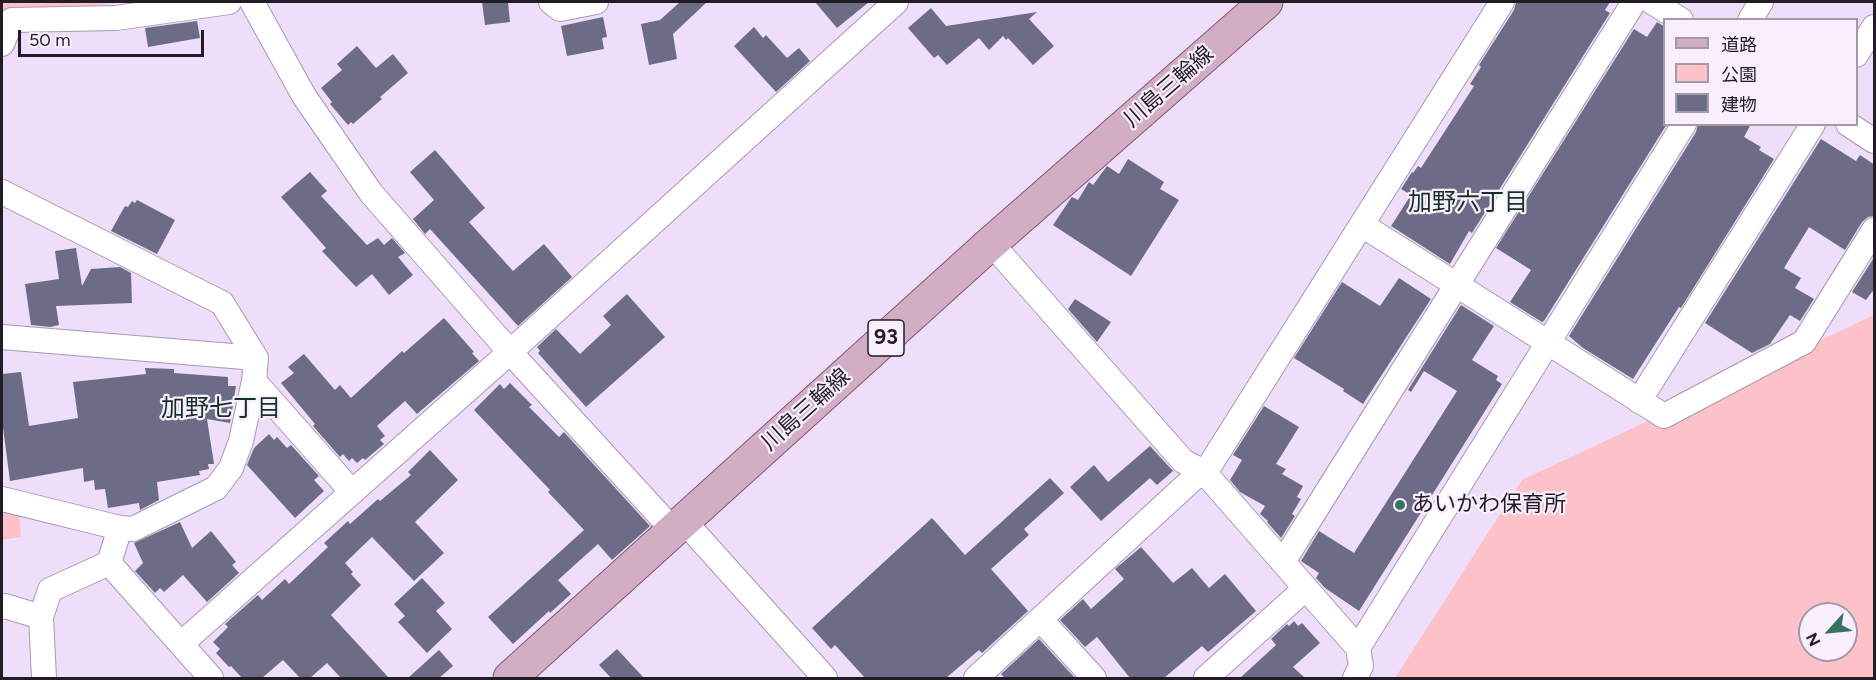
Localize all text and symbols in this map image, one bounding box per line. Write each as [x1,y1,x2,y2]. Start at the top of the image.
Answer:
scale bar [21,18,207,56]
legend [1663,18,1858,126]
text: 50 m [29,29,71,51]
text: 道路 [1721,34,1757,56]
street label: 川島三輪線 [1119,41,1219,133]
text: 公園 [1721,64,1757,86]
text: 建物 [1721,94,1757,116]
district label: 加野六丁目 [1408,189,1528,217]
road number: 93 [868,320,904,356]
street label: 川島三輪線 [756,363,856,457]
district label: 加野七丁目 [161,395,281,423]
place label: あいかわ保育所 [1412,492,1566,518]
marker: あいかわ保育所 [1393,498,1407,512]
north arrow [1798,602,1858,662]
text: N [1802,630,1825,649]

